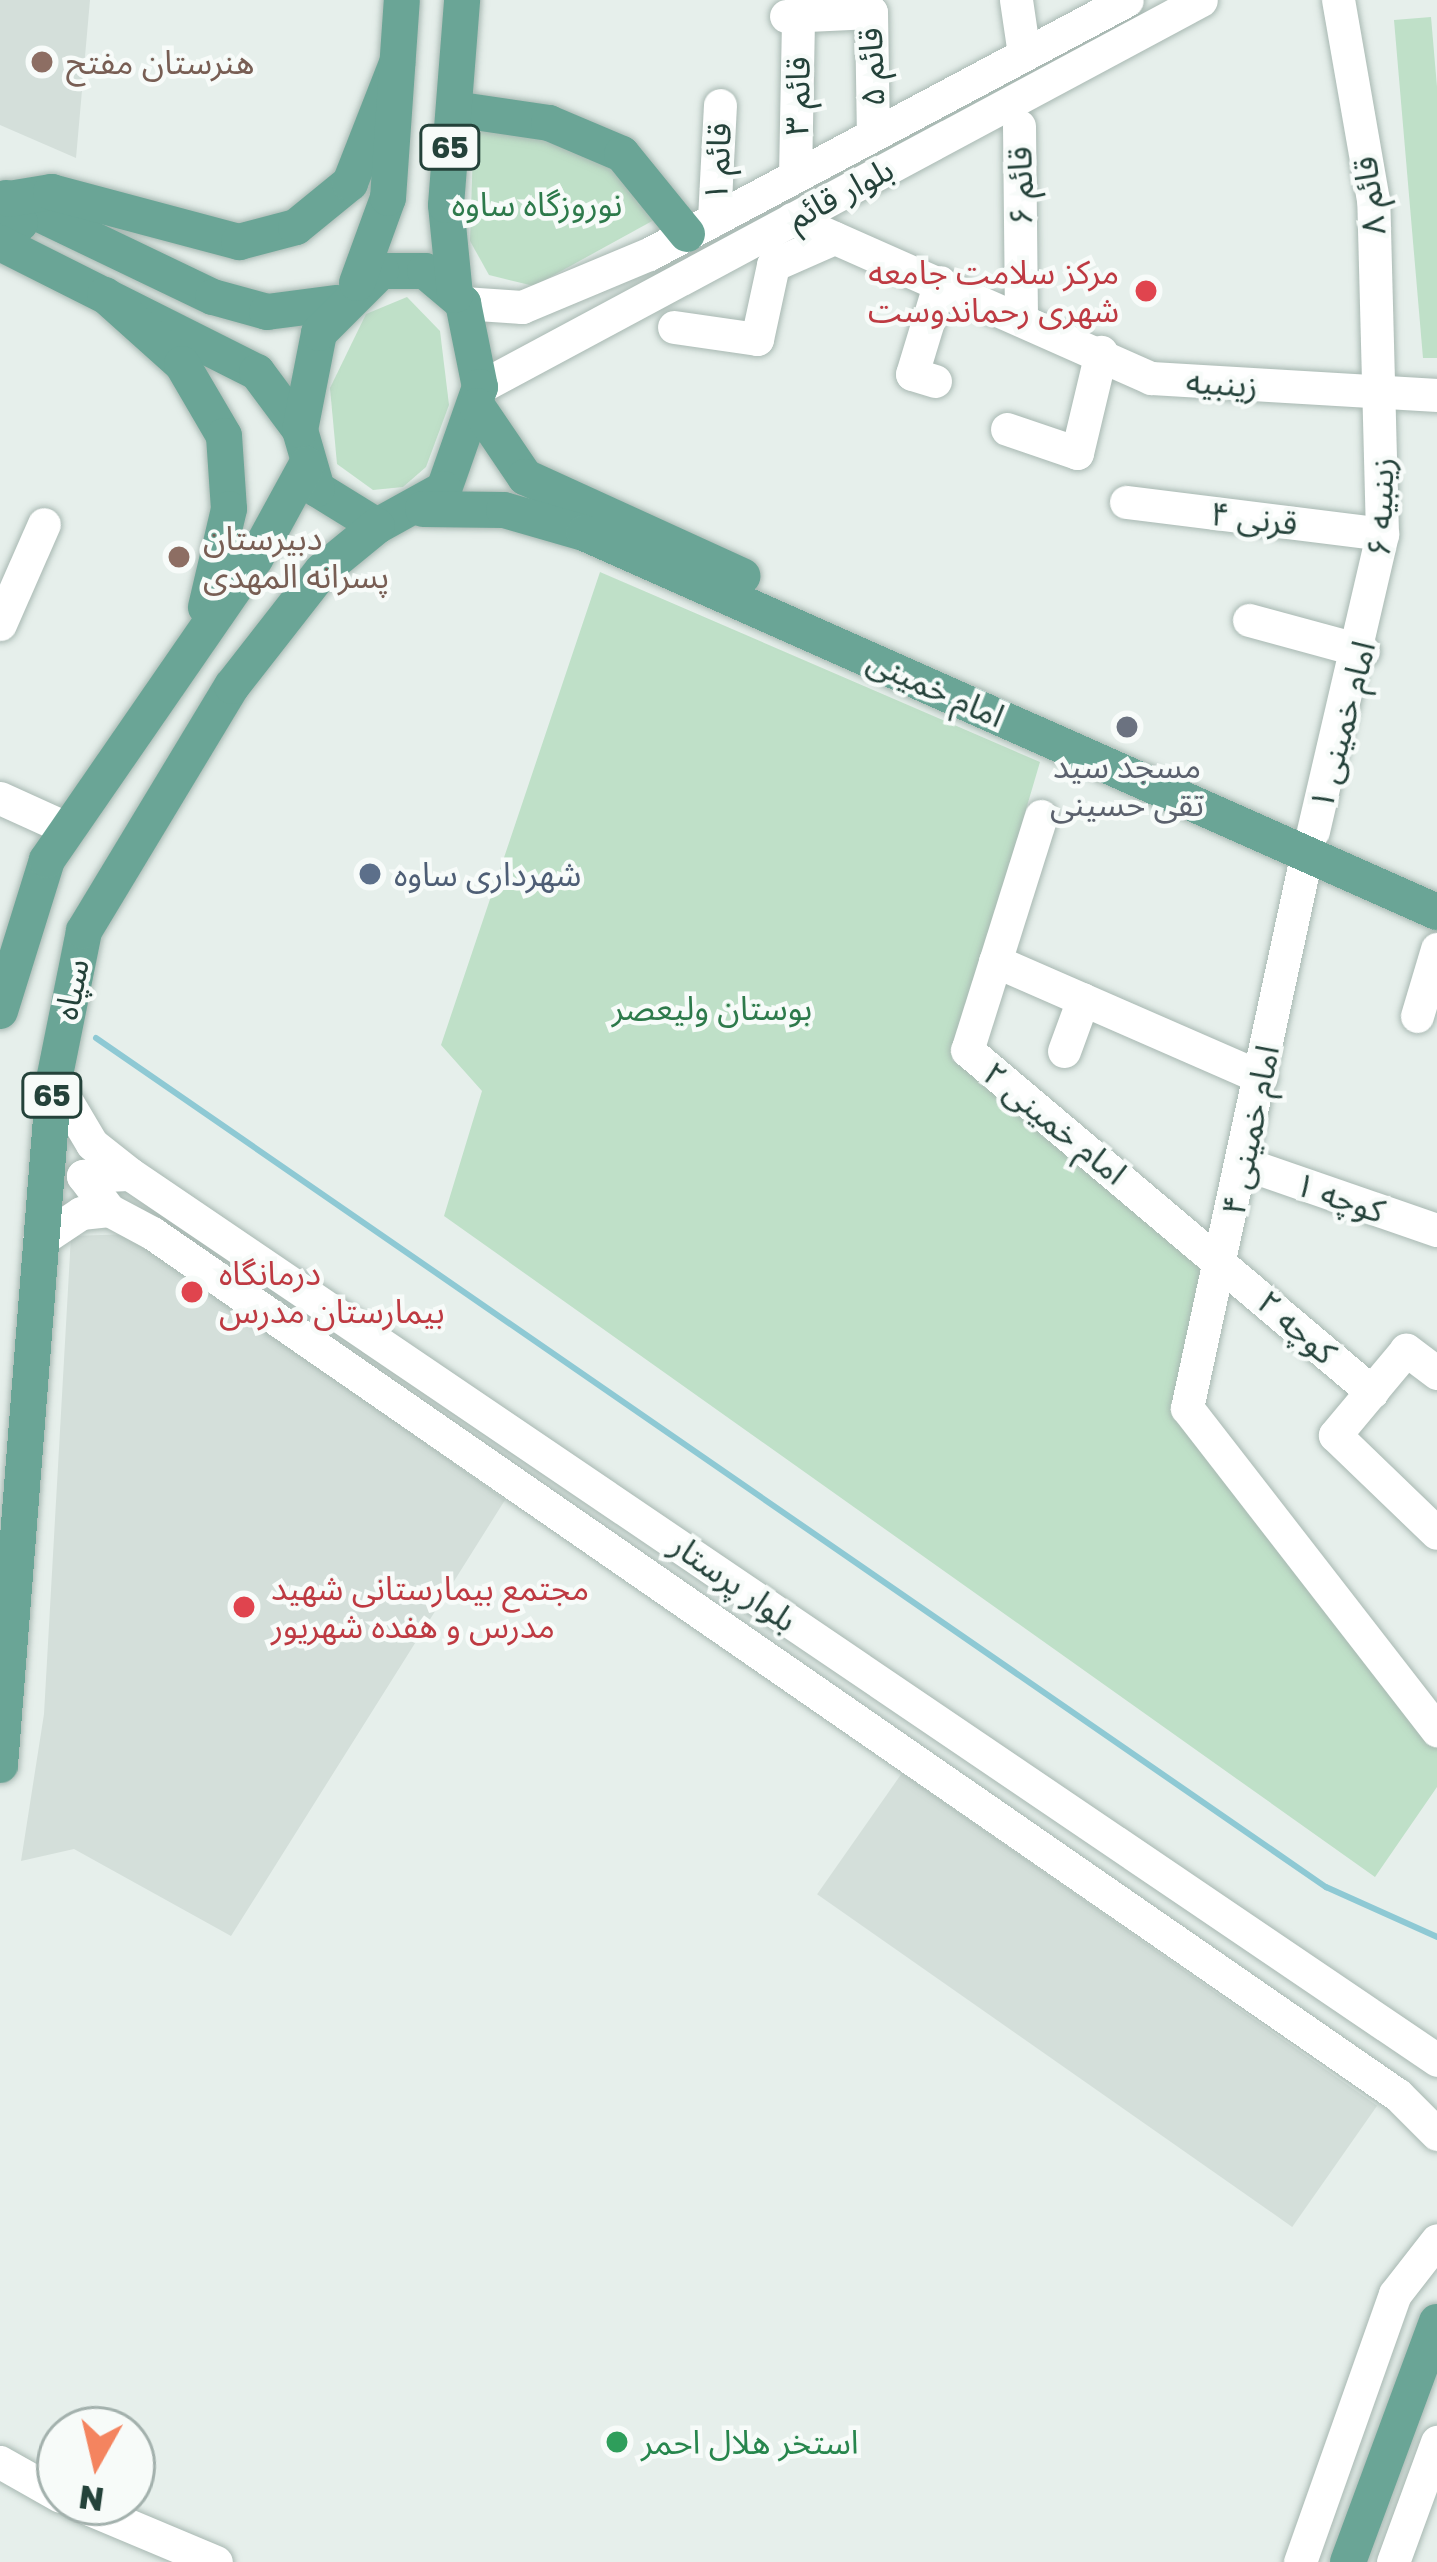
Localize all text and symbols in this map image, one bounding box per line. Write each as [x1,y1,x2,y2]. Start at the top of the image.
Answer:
street label: قائم ۵ [850,27,892,107]
place label: هنرستان مفتح [66,42,254,82]
marker: هنرستان مفتح [29,49,55,75]
street label: قائم ۳ [777,56,817,136]
street label: قائم ۱ [695,122,739,202]
road number: 65 [417,123,483,171]
street label: قائم ۶ [1000,146,1040,226]
street label: بلوار قائم [780,149,900,237]
street label: قائم ۸ [1345,154,1393,238]
park label: نوروزگاه ساوه [452,184,622,224]
place label: مرکز سلامت جامعه شهری رحماندوست [868,252,1119,330]
marker: مرکز سلامت جامعه شهری رحماندوست [1130,275,1162,307]
street label: زینبیه [1185,361,1259,405]
street label: زینبیه ۶ [1358,457,1402,557]
street label: قرنی ۴ [1208,493,1300,543]
place label: دبیرستان پسرانه المهدی [203,518,389,596]
marker: دبیرستان پسرانه المهدی [166,544,192,570]
street label: امام خمینی ۱ [1301,637,1383,813]
street label: امام خمینی [862,640,1010,736]
marker: مسجد سید تقی حسینی [1114,714,1140,740]
place label: مسجد سید تقی حسینی [1050,746,1204,824]
place label: شهرداری ساوه [394,854,581,894]
marker: شهرداری ساوه [357,861,383,887]
street label: سپاه [45,955,97,1023]
park label: بوستان ولیعصر [612,988,812,1028]
street label: امام خمینی ۴ [1213,1041,1287,1219]
street label: امام خمینی ۲ [975,1053,1135,1193]
road number: 65 [19,1071,85,1119]
street label: کوچه ۱ [1290,1163,1390,1231]
place label: درمانگاه بیمارستان مدرس [219,1253,445,1331]
marker: درمانگاه بیمارستان مدرس [176,1276,208,1308]
street label: کوچه ۲ [1249,1282,1345,1372]
street label: بلوار پرستار [663,1524,805,1640]
place label: مجتمع بیمارستانی شهید مدرس و هفده شهریور [271,1568,589,1646]
marker: مجتمع بیمارستانی شهید مدرس و هفده شهریور [228,1591,260,1623]
north arrow [36,2406,156,2526]
place label: استخر هلال احمر [641,2422,859,2462]
marker: استخر هلال احمر [604,2429,630,2455]
text: N [76,2478,106,2520]

